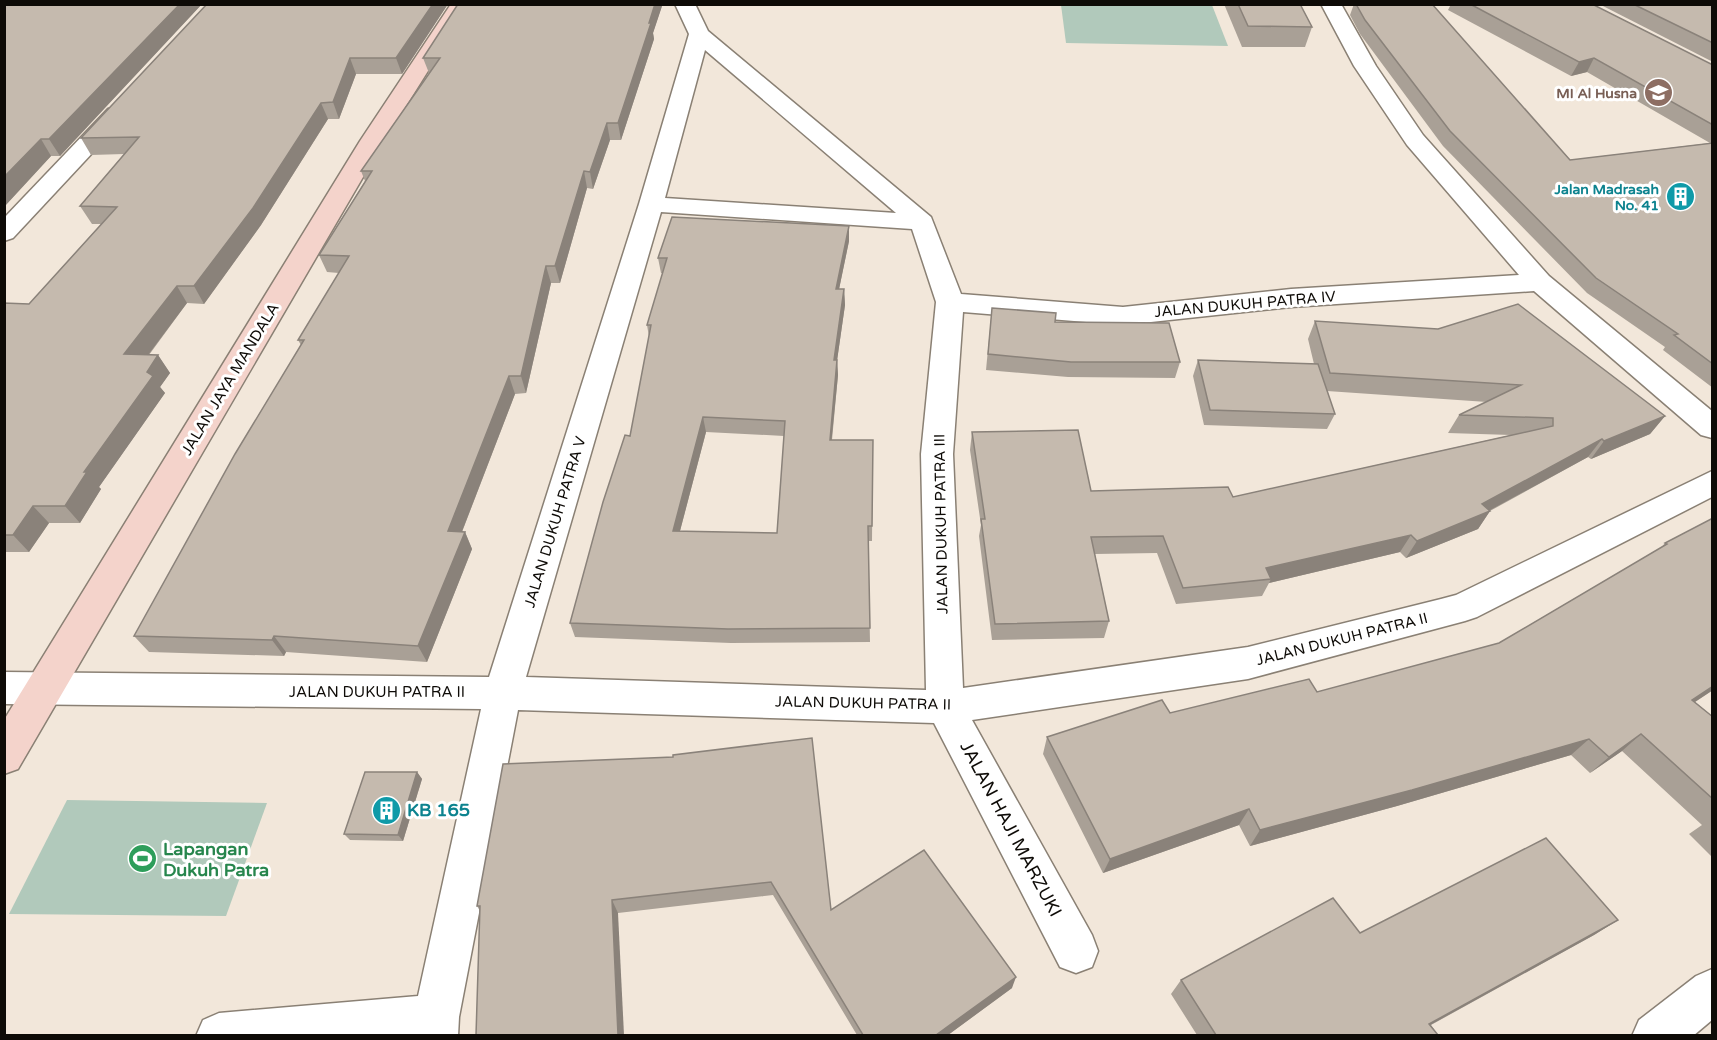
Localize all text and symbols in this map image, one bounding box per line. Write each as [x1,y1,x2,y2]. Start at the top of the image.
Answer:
school or university icon: MI Al Husna [1642,77,1674,109]
place label: MI Al Husna [1556,85,1637,102]
place label: Jalan Madrasah No. 41 [1554,181,1659,214]
building icon: Jalan Madrasah No. 41 [1664,181,1696,213]
street label: JALAN DUKUH PATRA IV [1153,287,1337,321]
street label: JALAN JAYA MANDALA [177,300,283,458]
street label: JALAN DUKUH PATRA V [520,434,590,610]
street label: JALAN DUKUH PATRA III [930,434,952,614]
street label: JALAN DUKUH PATRA II [1254,609,1430,669]
street label: JALAN DUKUH PATRA II [289,683,465,701]
street label: JALAN DUKUH PATRA II [775,692,951,714]
street label: JALAN HAJI MARZUKI [955,738,1067,920]
building icon: KB 165 [370,794,402,826]
place label: KB 165 [407,799,470,821]
place label: Lapangan Dukuh Patra [163,838,269,881]
sports icon: Lapangan Dukuh Patra [126,843,158,875]

